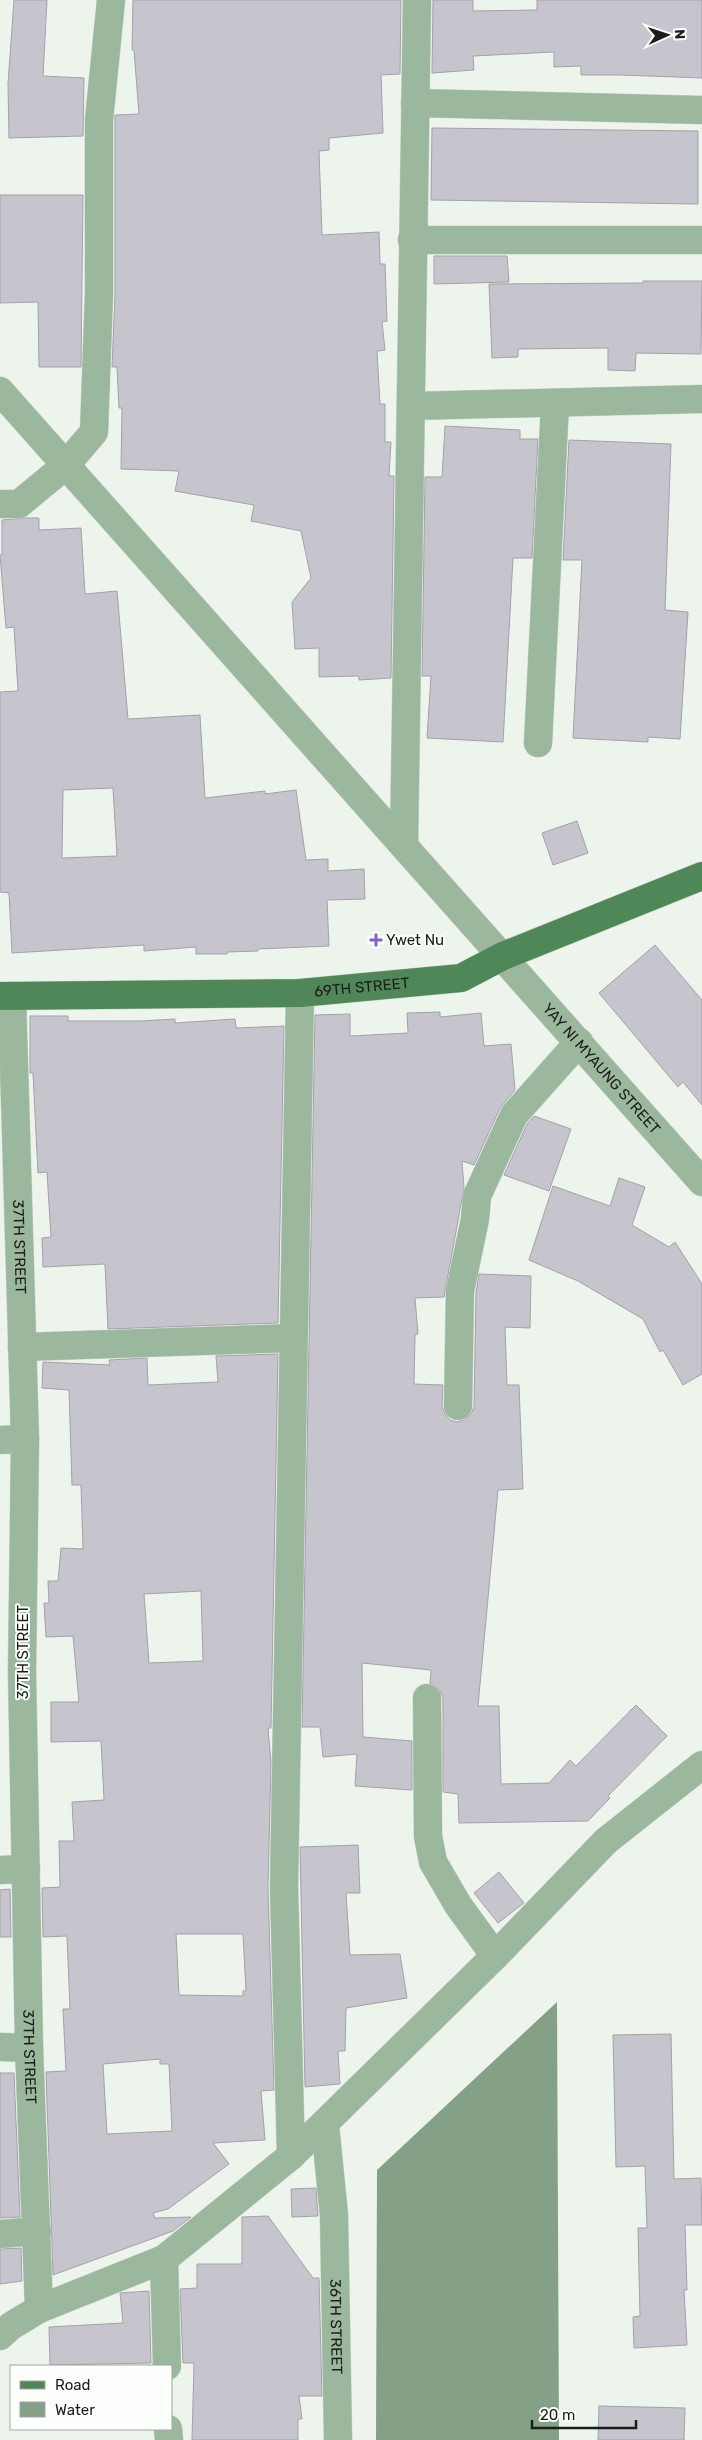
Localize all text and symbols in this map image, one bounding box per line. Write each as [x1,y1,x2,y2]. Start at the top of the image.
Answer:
north arrow [642,10,692,60]
text: N [671,29,688,40]
place label: Ywet Nu [386,931,444,949]
marker: Ywet Nu [370,934,382,946]
street label: 69TH STREET [313,974,410,1001]
street label: YAY NI MYAUNG STREET [539,1000,664,1138]
street label: 37TH STREET [9,1199,30,1295]
street label: 37TH STREET [14,1605,32,1699]
street label: 37TH STREET [19,2009,40,2105]
street label: 36TH STREET [326,2279,346,2375]
legend [10,2365,172,2430]
text: Road [55,2376,91,2394]
scale bar [532,2398,636,2430]
text: Water [55,2401,95,2419]
text: 20 m [540,2406,575,2424]

